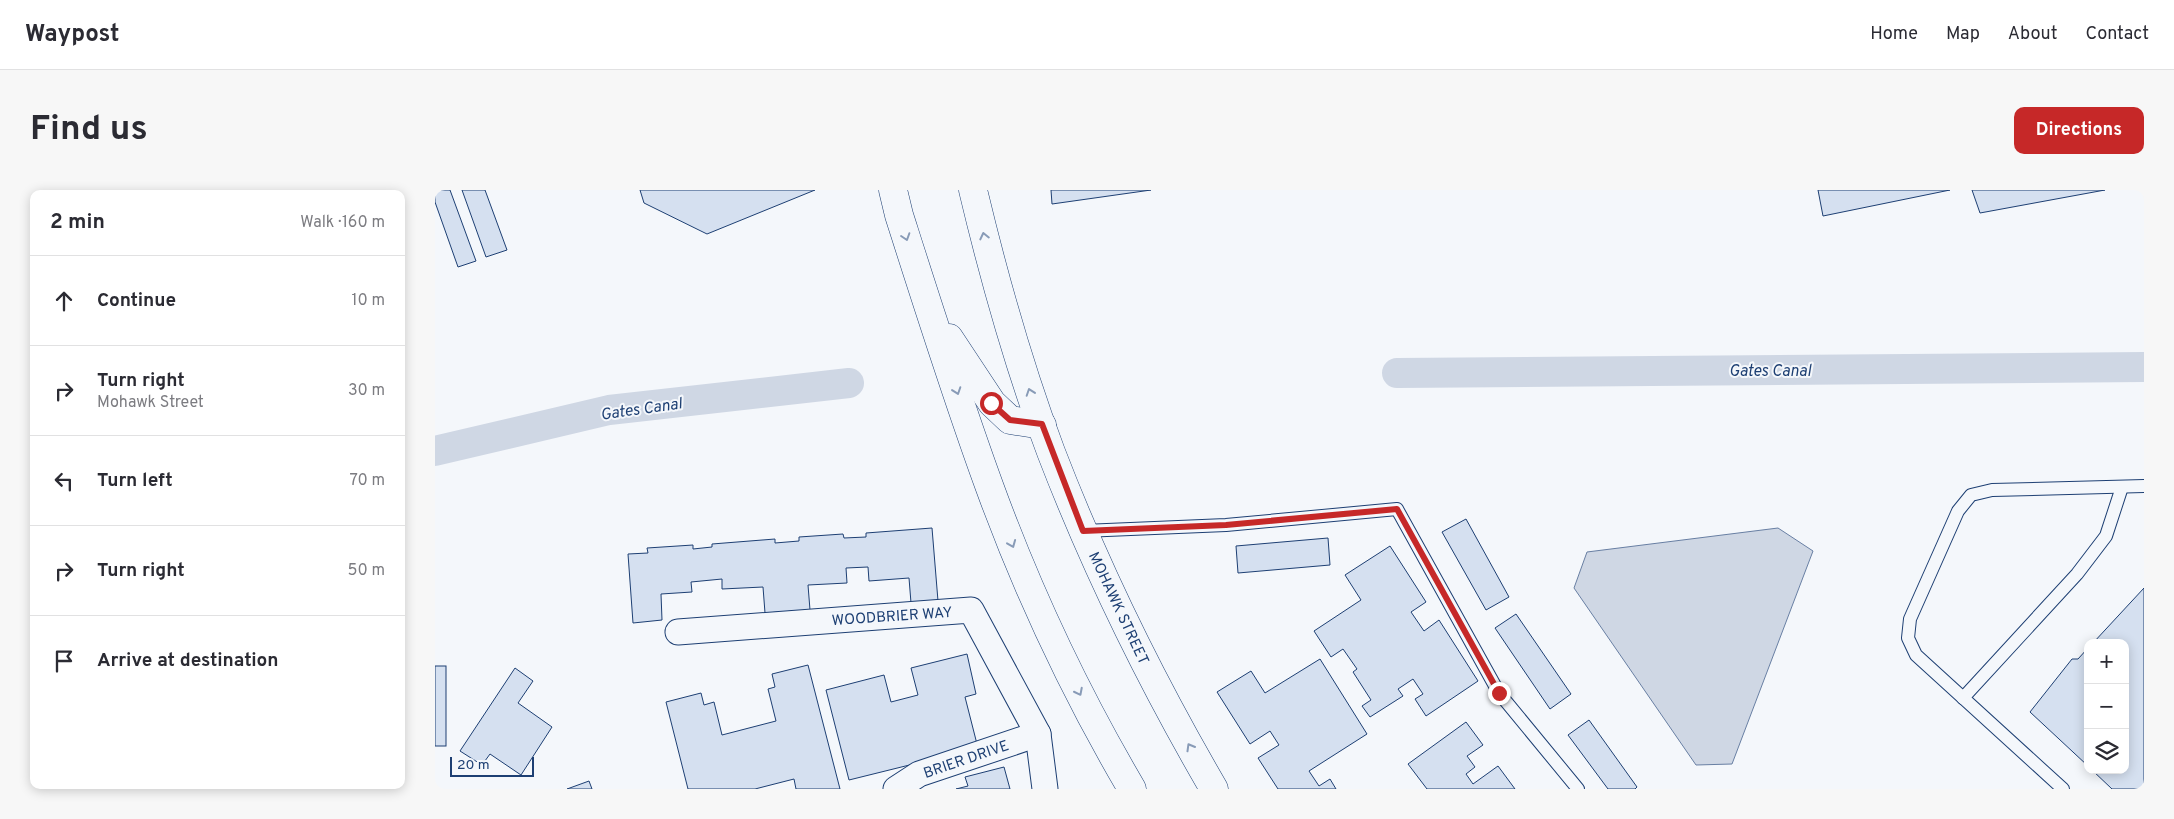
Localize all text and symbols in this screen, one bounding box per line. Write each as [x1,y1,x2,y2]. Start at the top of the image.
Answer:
text: Waypost [25,20,119,50]
text: Home [1870,23,1918,46]
text: Map [1946,23,1980,46]
text: About [2008,23,2057,46]
text: Contact [2085,23,2149,46]
button: Directions [2014,107,2144,154]
text: Find us [30,108,148,152]
text: 2 min [50,209,105,236]
text: Walk · 160 m [300,213,385,233]
one-way arrow [900,232,910,241]
one-way arrow [979,232,990,241]
icon: ahead [50,287,78,315]
text: Continue [97,289,176,313]
text: 10 m [351,291,385,311]
water label: Gates Canal [1729,362,1812,382]
text: Turn right [97,369,185,393]
icon: right [50,377,78,405]
text: 30 m [348,381,385,401]
one-way arrow [951,387,961,395]
one-way arrow [1026,388,1036,396]
route start [980,392,1003,415]
text: Mohawk Street [97,393,204,413]
water label: Gates Canal [599,394,684,426]
icon: left [50,467,78,495]
text: Turn left [97,469,173,493]
text: 70 m [350,471,385,491]
one-way arrow [1006,539,1017,548]
street label: MOHAWK STREET [1083,549,1152,668]
icon: right [50,557,78,585]
text: Turn right [97,559,185,583]
text: 50 m [348,561,385,581]
street label: WOODBRIER WAY [831,604,953,631]
map controls [2084,639,2129,774]
button: + [2084,639,2129,684]
icon: arrive [50,647,78,675]
text: Arrive at destination [97,649,278,673]
route end [1488,682,1511,705]
button: − [2084,684,2129,729]
one-way arrow [1073,687,1083,696]
button: layers [2084,729,2129,774]
street label: BRIER DRIVE [921,737,1012,784]
one-way arrow [1186,743,1196,752]
scale bar [450,754,534,777]
text: 20 m [457,757,490,774]

